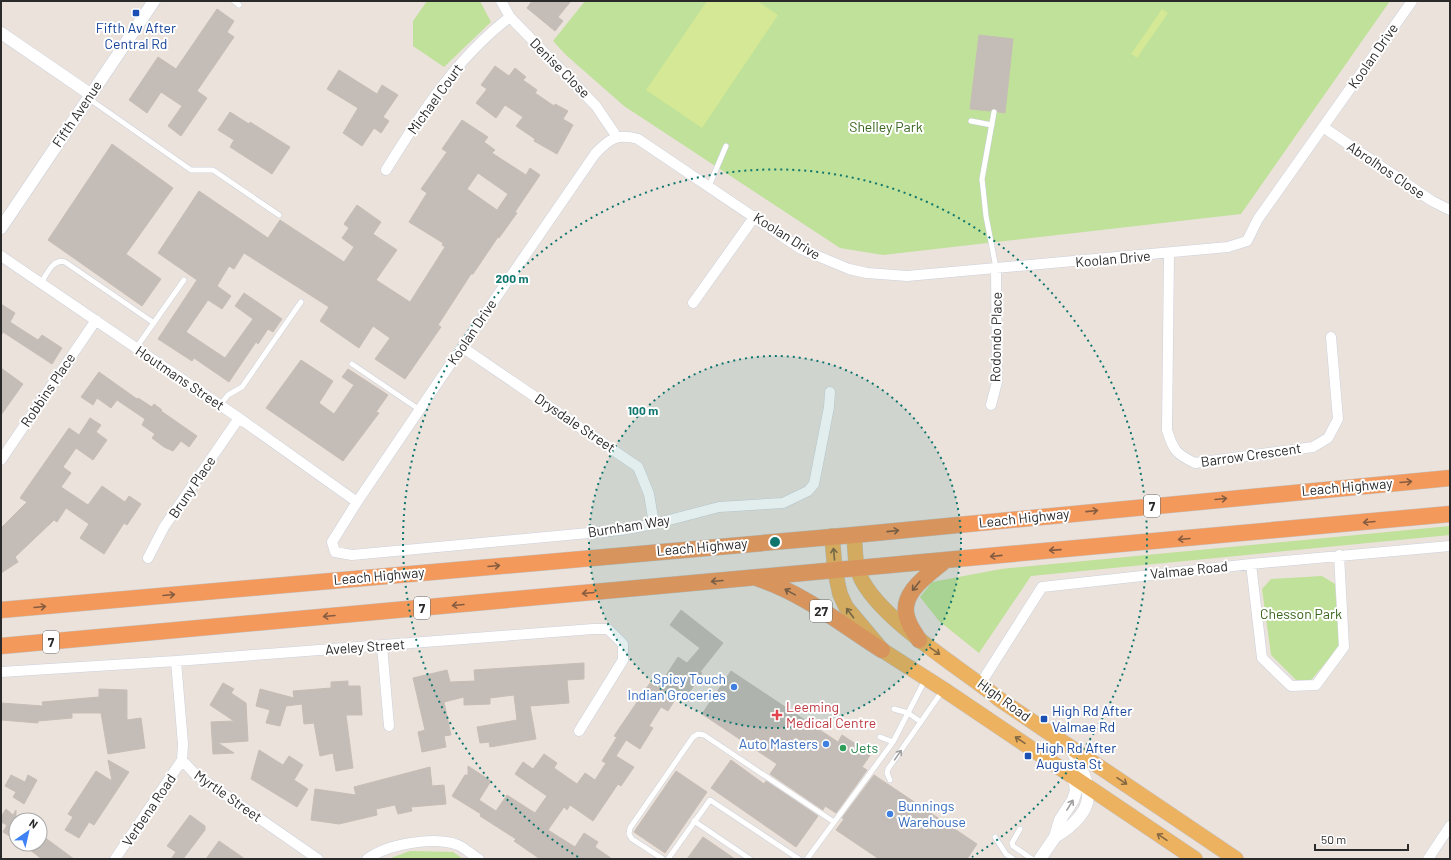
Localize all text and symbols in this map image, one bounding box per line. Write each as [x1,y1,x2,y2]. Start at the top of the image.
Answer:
marker: Fifth Av After Central Rd [131,8,141,18]
place label: Fifth Av After Central Rd [96,19,176,52]
street label: Koolan Drive [1344,20,1401,92]
street label: Denise Close [527,34,594,101]
street label: Michael Court [403,60,466,137]
street label: Fifth Avenue [48,77,105,150]
park label: Shelley Park [849,118,923,135]
street label: Abrolhos Close [1344,137,1428,202]
street label: Koolan Drive [751,208,824,263]
street label: Koolan Drive [1075,247,1151,270]
text: 200 m [496,271,528,285]
street label: Rodondo Place [986,292,1005,382]
street label: Koolan Drive [443,296,500,368]
street label: Houtmans Street [133,342,228,414]
street label: Robbins Place [17,350,79,430]
street label: Drysdale Street [532,389,619,456]
text: 100 m [628,403,658,417]
street label: Barrow Crescent [1200,439,1302,470]
street label: Bruny Place [165,452,219,521]
street label: Leach Highway [1301,474,1394,499]
one-way arrow [1399,478,1412,486]
road number: 7 [1144,495,1160,517]
one-way arrow [1214,495,1227,503]
street label: Leach Highway [978,504,1071,531]
one-way arrow [1085,507,1098,515]
street label: Burnham Way [587,511,672,540]
one-way arrow [1363,518,1376,525]
one-way arrow [886,527,899,535]
street label: Leach Highway [656,534,749,559]
centre of rings [768,535,782,549]
one-way arrow [1178,535,1191,542]
one-way arrow [1049,547,1062,554]
one-way arrow [830,548,837,561]
one-way arrow [990,552,1003,559]
street label: Valmae Road [1149,557,1229,582]
one-way arrow [487,562,500,569]
street label: Leach Highway [333,563,426,588]
one-way arrow [711,578,724,585]
one-way arrow [912,580,921,591]
one-way arrow [784,588,796,595]
one-way arrow [581,589,594,597]
one-way arrow [162,591,175,598]
road number: 7 [414,597,430,619]
road number: 27 [810,600,832,622]
one-way arrow [452,601,465,608]
one-way arrow [33,603,46,610]
park label: Chesson Park [1260,605,1342,622]
one-way arrow [846,607,854,618]
one-way arrow [323,613,336,620]
road number: 7 [43,631,59,653]
street label: Aveley Street [324,635,405,658]
one-way arrow [930,647,941,655]
place label: Spicy Touch Indian Groceries [628,670,726,703]
street label: High Road [974,675,1034,725]
marker: Spicy Touch Indian Groceries [729,682,739,692]
place label: Leeming Medical Centre [786,698,876,731]
place label: High Rd After Valmae Rd [1052,702,1132,735]
marker: Leeming Medical Centre [771,709,783,721]
marker: High Rd After Valmae Rd [1039,714,1049,724]
place label: Auto Masters [739,735,818,752]
one-way arrow [1014,736,1026,744]
marker: Auto Masters [821,739,831,749]
place label: Jets [851,739,879,756]
place label: High Rd After Augusta St [1036,739,1116,772]
marker: Jets [838,743,848,753]
one-way arrow [894,750,902,761]
marker: High Rd After Augusta St [1023,751,1033,761]
street label: Myrtle Street [191,766,265,825]
street label: Verbena Road [118,770,179,849]
one-way arrow [1117,777,1128,786]
place label: Bunnings Warehouse [898,797,966,830]
one-way arrow [1066,800,1074,811]
marker: Bunnings Warehouse [885,809,895,819]
north arrow [8,812,48,852]
text: N [27,816,41,831]
scale bar [1315,826,1408,852]
text: 50 m [1321,832,1346,846]
one-way arrow [1157,833,1168,841]

